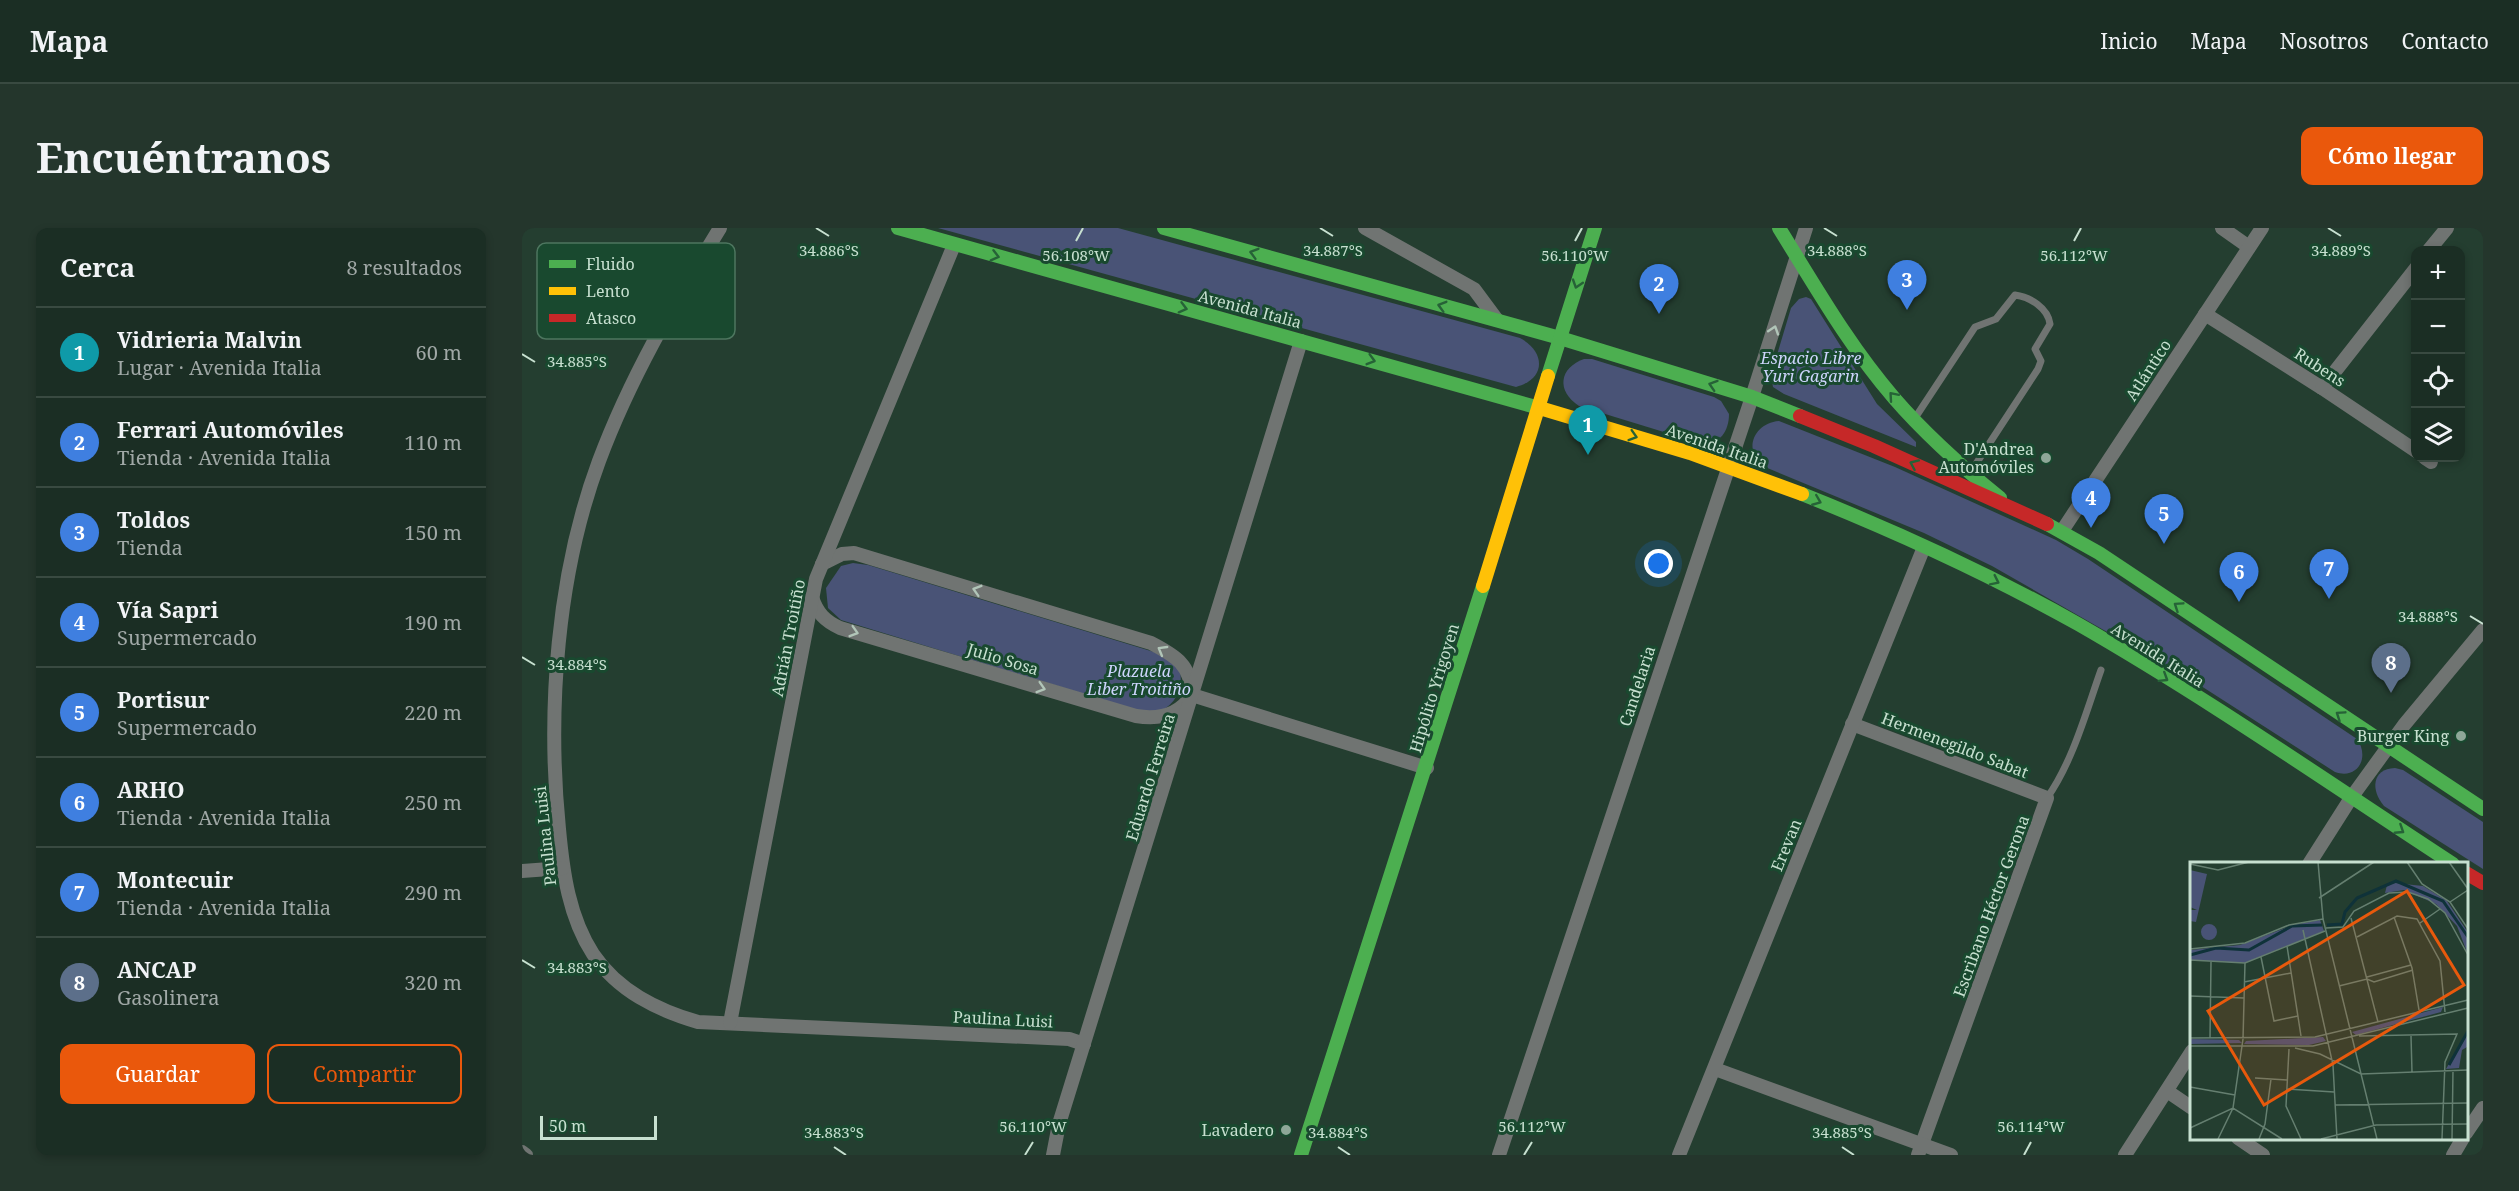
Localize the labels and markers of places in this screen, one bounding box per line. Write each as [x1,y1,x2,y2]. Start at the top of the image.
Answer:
pin: 3 [1888,260,1926,310]
pin: 2 [1640,264,1678,314]
pin: 1 [1568,406,1608,455]
place label: D'Andrea Automóviles [1939,438,2034,478]
marker: D'Andrea Automóviles [2039,451,2053,465]
pin: 4 [2072,478,2110,528]
pin: 5 [2144,494,2184,544]
pin: 7 [2310,550,2348,599]
pin: 6 [2220,552,2258,602]
pin: 8 [2372,644,2410,693]
place label: Burger King [2357,725,2449,747]
marker: Burger King [2454,729,2468,743]
place label: Lavadero [1202,1119,1274,1141]
marker: Lavadero [1279,1123,1293,1137]

